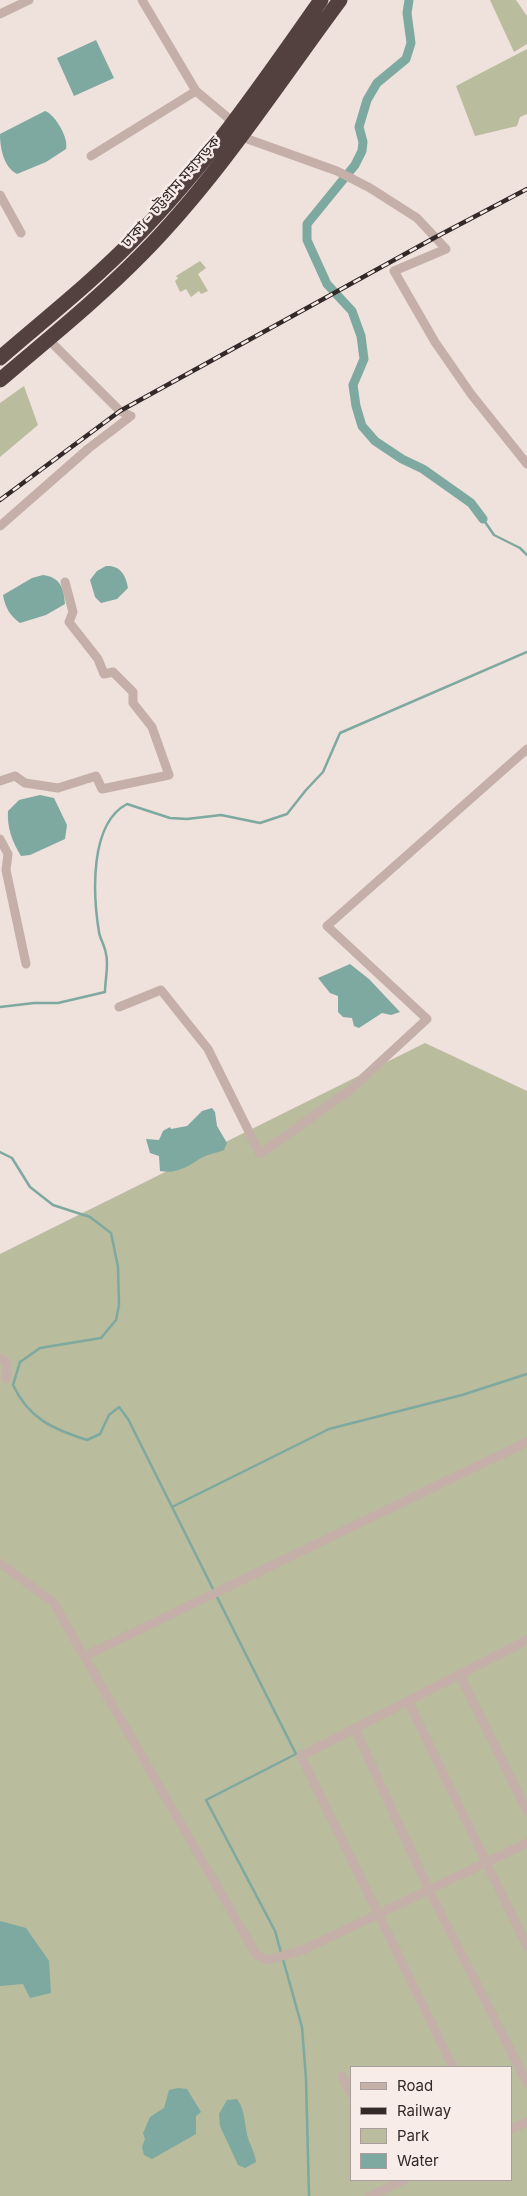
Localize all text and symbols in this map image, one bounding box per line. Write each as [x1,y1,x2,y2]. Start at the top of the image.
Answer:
street label: ঢাকা - চট্টগ্রাম মহাসড়ক [118,133,224,251]
legend [350,2066,512,2181]
text: Road [397,2076,433,2095]
text: Railway [397,2101,451,2120]
text: Park [397,2126,429,2145]
text: Water [397,2151,439,2170]

